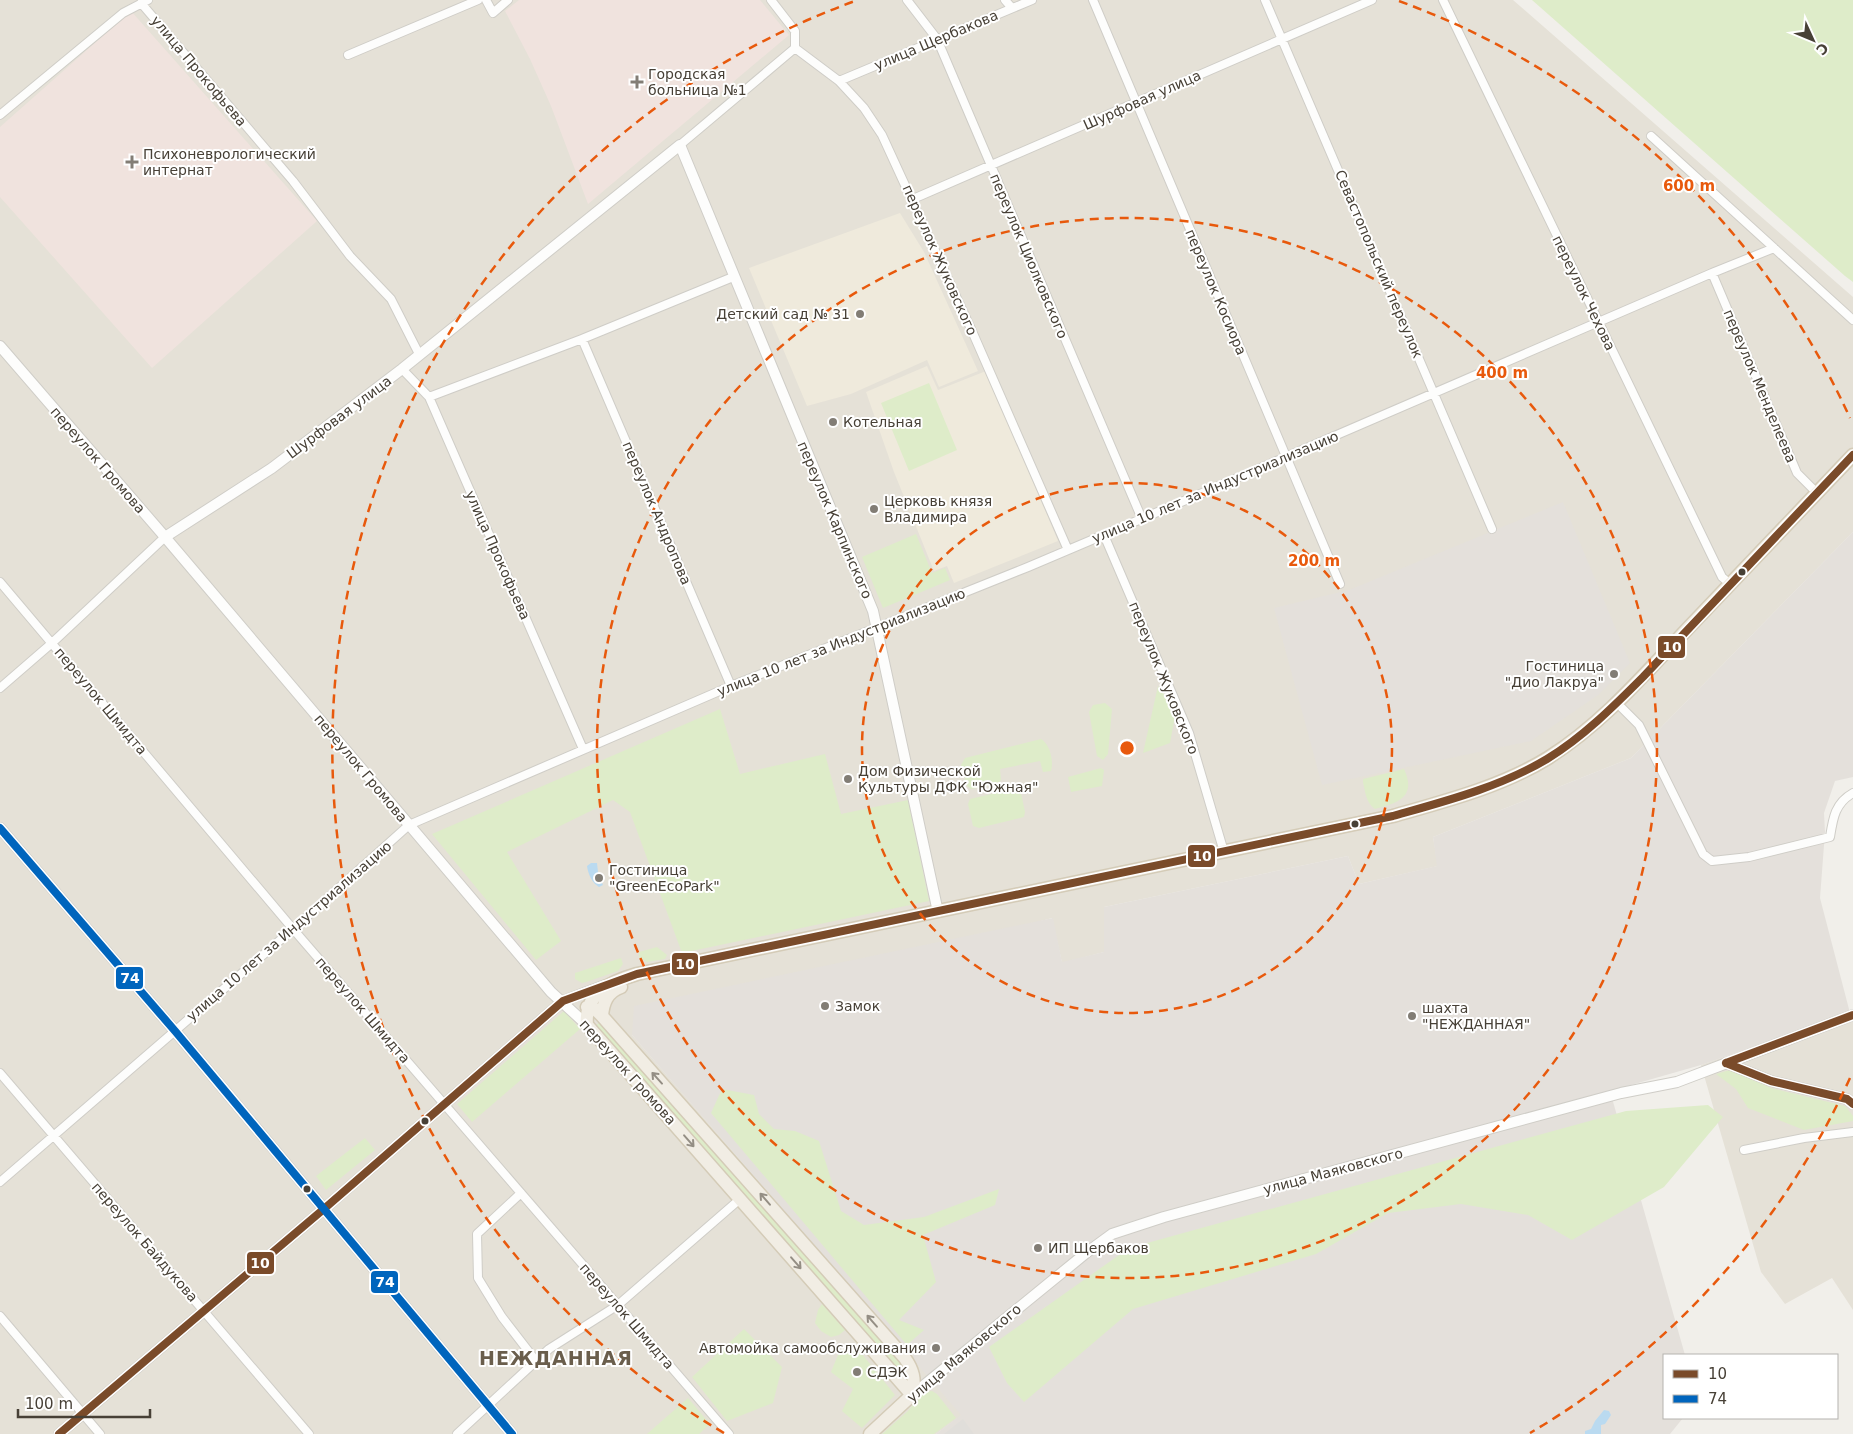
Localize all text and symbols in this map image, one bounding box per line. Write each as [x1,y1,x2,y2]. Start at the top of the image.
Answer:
street label: улица Щербакова [872,7,1000,73]
street label: улица Прокофьева [148,12,250,130]
north arrow [1788,15,1838,65]
text: С [1813,40,1832,58]
place label: Городская больница №1 [648,66,747,98]
street label: Шурфовая улица [1081,67,1203,133]
marker: Городская больница №1 [630,75,644,89]
place label: Психоневрологический интернат [143,146,316,178]
marker: Психоневрологический интернат [125,155,139,169]
street label: Севастопольский переулок [1332,167,1426,361]
street label: переулок Циолковского [987,171,1071,341]
text: 600 m [1663,177,1715,195]
street label: переулок Жуковского [899,182,981,338]
street label: переулок Косиора [1182,227,1250,357]
street label: переулок Чехова [1549,233,1619,353]
place label: Детский сад № 31 [716,306,850,322]
street label: переулок Менделеева [1720,307,1800,465]
marker: Детский сад № 31 [854,308,866,320]
text: 400 m [1476,364,1528,382]
street label: Шурфовая улица [284,372,394,462]
street label: переулок Громова [47,403,149,517]
place label: Котельная [843,414,922,430]
marker: Котельная [827,416,839,428]
street label: улица 10 лет за Индустриализацию [1089,428,1341,546]
street label: переулок Андропова [619,439,695,587]
street label: переулок Карпинского [795,439,875,601]
street label: улица Прокофьева [462,488,534,622]
place label: Церковь князя Владимира [884,493,992,525]
marker: Церковь князя Владимира [868,503,880,515]
text: 200 m [1288,552,1340,570]
unlabelled marker [1737,567,1747,577]
street label: улица 10 лет за Индустриализацию [715,585,968,699]
street label: переулок Жуковского [1126,599,1202,757]
line badge: 10 [1657,635,1686,659]
text: 10 [1662,639,1682,655]
street label: переулок Шмидта [51,644,151,758]
place label: Гостиница "Дио Лакруа" [1505,658,1604,690]
marker: Гостиница "Дио Лакруа" [1608,668,1620,680]
street label: переулок Громова [311,711,411,825]
centre of rings [1118,739,1136,757]
place label: Дом Физической Культуры ДФК "Южная" [858,763,1038,795]
marker: Дом Физической Культуры ДФК "Южная" [842,773,854,785]
unlabelled marker [1350,819,1360,829]
street label: улица 10 лет за Индустриализацию [183,837,395,1024]
line badge: 10 [1187,844,1216,868]
text: 10 [1192,848,1212,864]
place label: Гостиница "GreenEcoPark" [609,862,720,894]
marker: Гостиница "GreenEcoPark" [593,872,605,884]
line badge: 10 [671,952,699,976]
street label: переулок Шмидта [313,954,413,1066]
text: 10 [675,956,695,972]
line badge: 74 [115,966,144,990]
text: 74 [120,970,140,986]
place label: Замок [835,998,880,1014]
marker: Замок [819,1000,831,1012]
place label: шахта "НЕЖДАННАЯ" [1422,1000,1530,1032]
marker: шахта "НЕЖДАННАЯ" [1406,1010,1418,1022]
street label: переулок Громова [577,1016,679,1128]
one-way arrow [651,1071,663,1084]
unlabelled marker [420,1116,430,1126]
one-way arrow [683,1134,695,1147]
street label: улица Маяковского [1261,1145,1405,1197]
street label: переулок Байдукова [89,1179,201,1305]
unlabelled marker [302,1184,312,1194]
one-way arrow [759,1193,771,1206]
place label: ИП Щербаков [1048,1240,1149,1256]
marker: ИП Щербаков [1032,1242,1044,1254]
line badge: 10 [246,1251,275,1275]
text: 10 [250,1255,270,1271]
one-way arrow [790,1256,802,1269]
street label: переулок Шмидта [577,1260,677,1372]
line badge: 74 [370,1270,399,1294]
text: 74 [375,1274,395,1290]
street label: улица Маяковского [904,1301,1024,1405]
one-way arrow [867,1315,878,1328]
place label: Автомойка самообслуживания [699,1340,926,1356]
marker: Автомойка самообслуживания [930,1342,942,1354]
district label: НЕЖДАННАЯ [479,1347,633,1369]
legend [1663,1354,1838,1419]
place label: СДЭК [867,1364,907,1380]
text: 10 [1708,1365,1727,1383]
marker: СДЭК [851,1366,863,1378]
scale bar [18,1386,150,1418]
text: 74 [1708,1390,1727,1408]
text: 100 m [25,1395,73,1413]

